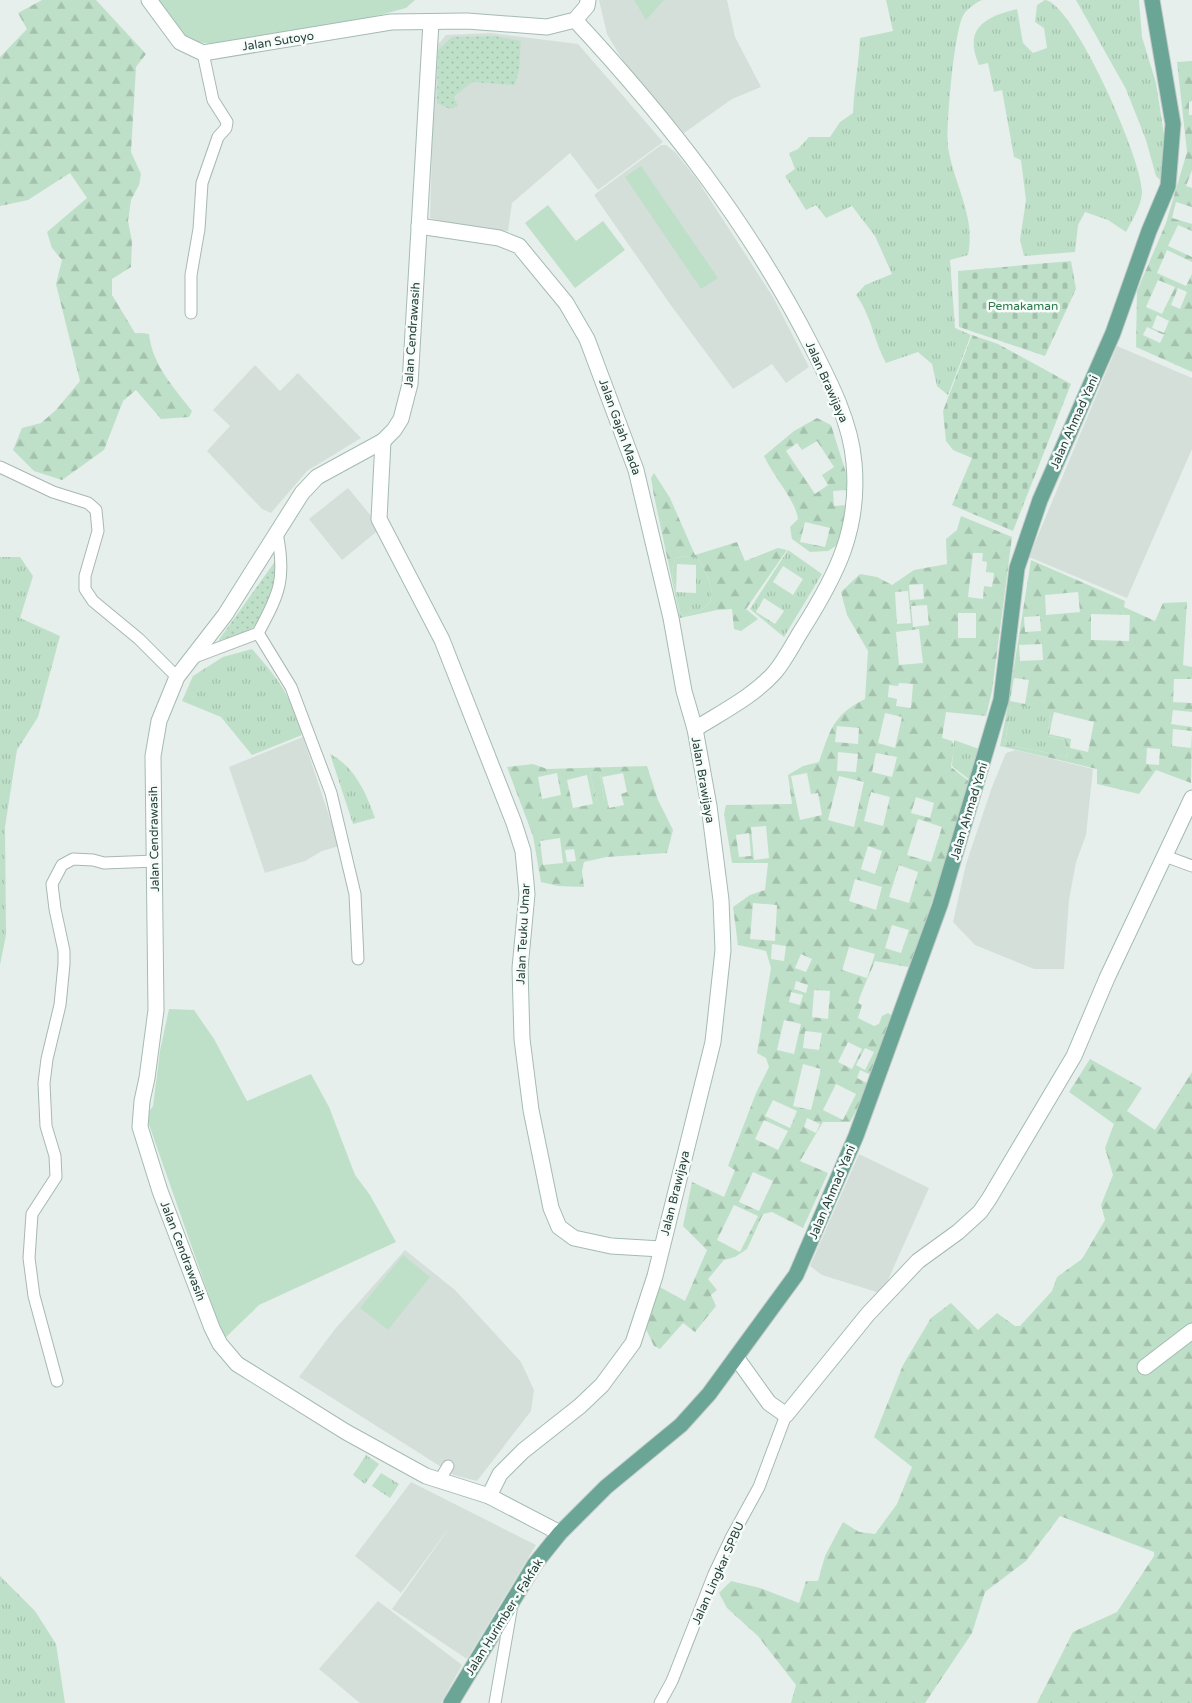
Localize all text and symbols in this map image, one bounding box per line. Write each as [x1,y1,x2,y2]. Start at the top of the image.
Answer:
street label: Jalan Sutoyo [241,28,315,54]
street label: Jalan Cendrawasih [401,282,423,388]
park label: Pemakaman [988,299,1058,313]
street label: Jalan Brawijaya [803,339,851,425]
street label: Jalan Ahmad Yani [1047,373,1101,471]
street label: Jalan Gajah Mada [596,377,644,477]
street label: Jalan Brawijaya [689,736,717,824]
street label: Jalan Ahmad Yani [948,761,990,861]
street label: Jalan Cendrawasih [146,786,162,892]
street label: Jalan Teuku Umar [513,883,533,985]
street label: Jalan Ahmad Yani [806,1143,858,1241]
street label: Jalan Brawijaya [658,1149,692,1237]
street label: Jalan Cendrawasih [158,1199,208,1303]
street label: Jalan Lingkar SPBU [689,1519,747,1627]
street label: Jalan Hurimber - Fakfak [462,1556,546,1678]

